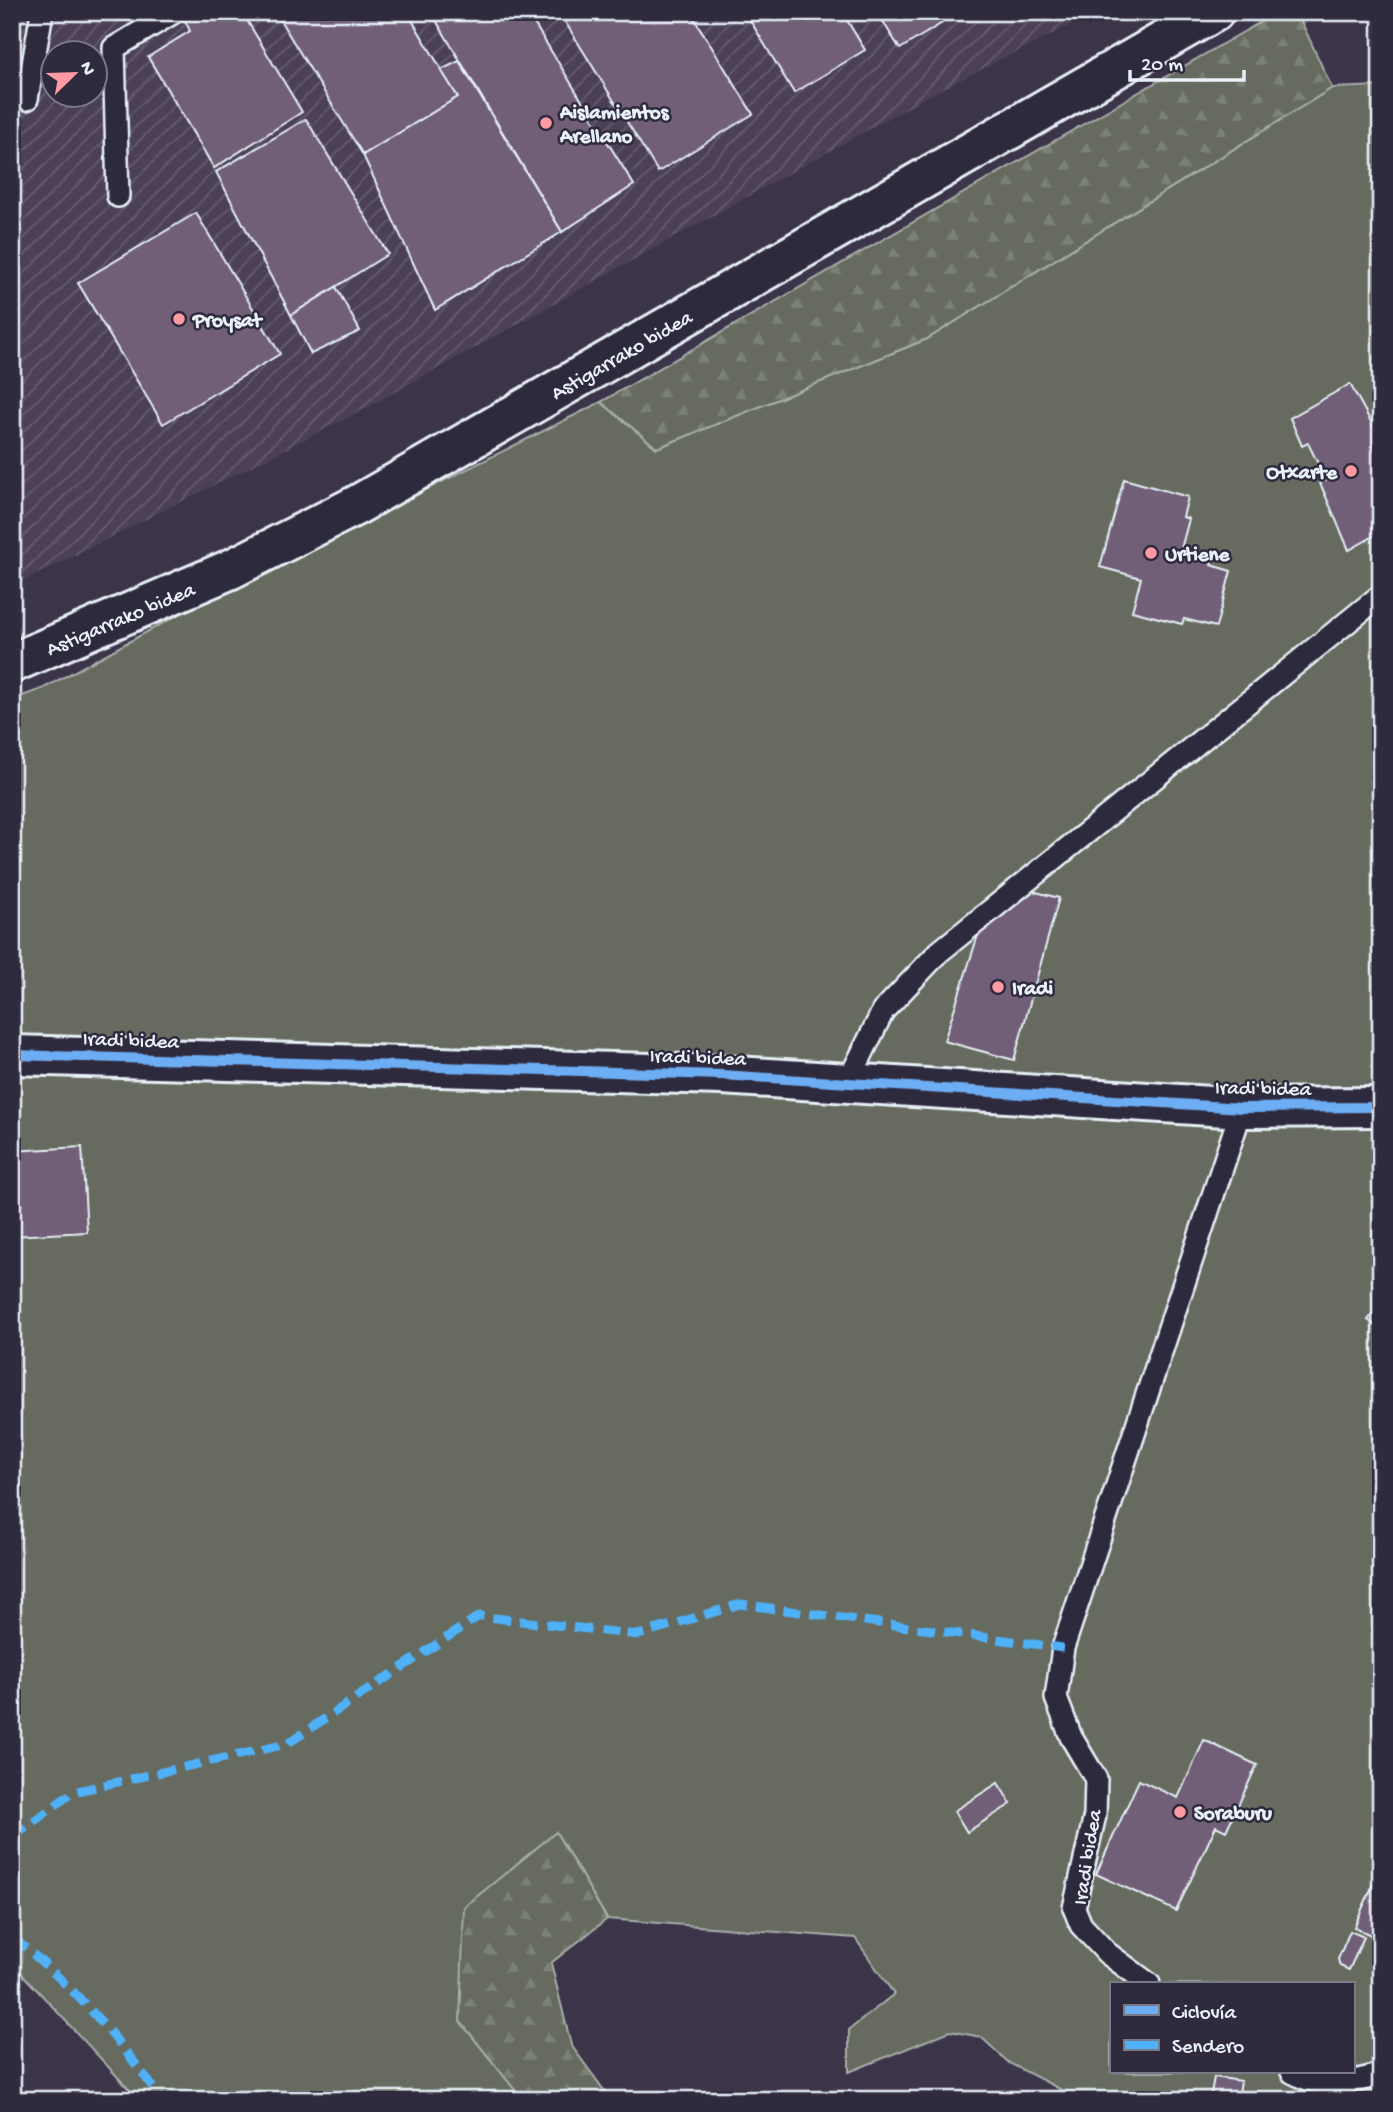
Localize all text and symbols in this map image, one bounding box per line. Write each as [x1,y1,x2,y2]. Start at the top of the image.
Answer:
north arrow [38,38,108,108]
scale bar [1130,38,1244,82]
text: 20 m [1141,54,1183,79]
text: N [73,59,99,79]
place label: Aislamientos Arellano [559,102,670,151]
marker: Aislamientos Arellano [538,115,554,131]
street label: Astigarrako bidea [548,306,699,408]
place label: Proysat [192,310,264,335]
marker: Proysat [171,311,187,327]
place label: Otxarte [1266,462,1338,487]
marker: Otxarte [1343,463,1359,479]
place label: Urtiene [1165,544,1230,569]
marker: Urtiene [1143,545,1159,561]
street label: Astigarrako bidea [43,578,201,664]
place label: Iradi [1012,978,1053,1003]
marker: Iradi [990,979,1006,995]
street label: Iradi bidea [82,1028,181,1057]
street label: Iradi bidea [649,1045,748,1074]
street label: Iradi bidea [1215,1077,1313,1104]
place label: Soraburu [1194,1803,1272,1828]
marker: Soraburu [1172,1804,1188,1820]
street label: Iradi bidea [1070,1807,1110,1907]
legend [1110,1982,1354,2074]
text: Ciclovía [1172,2002,1237,2027]
text: Sendero [1172,2036,1244,2061]

